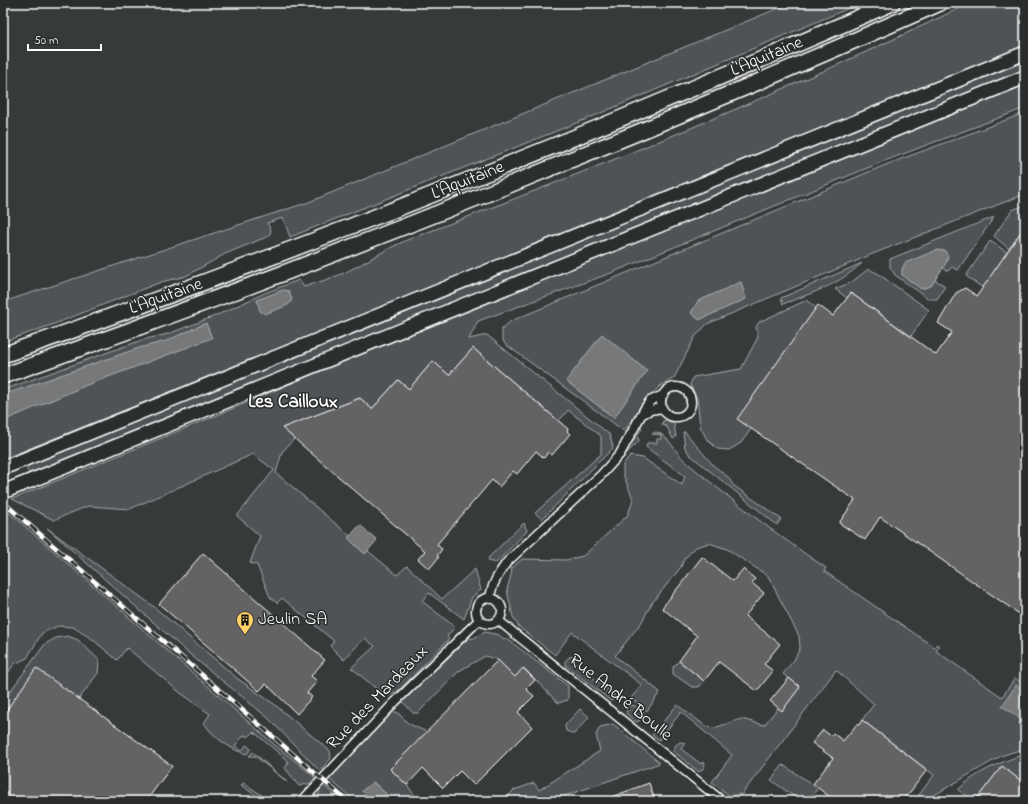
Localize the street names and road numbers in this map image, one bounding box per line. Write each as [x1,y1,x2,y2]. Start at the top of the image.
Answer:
street label: L'Aquitaine [727,30,808,84]
street label: L'Aquitaine [428,154,509,207]
street label: L'Aquitaine [126,271,207,322]
street label: Rue des Mardeaux [321,640,435,756]
street label: Rue André Boulle [563,648,678,749]

